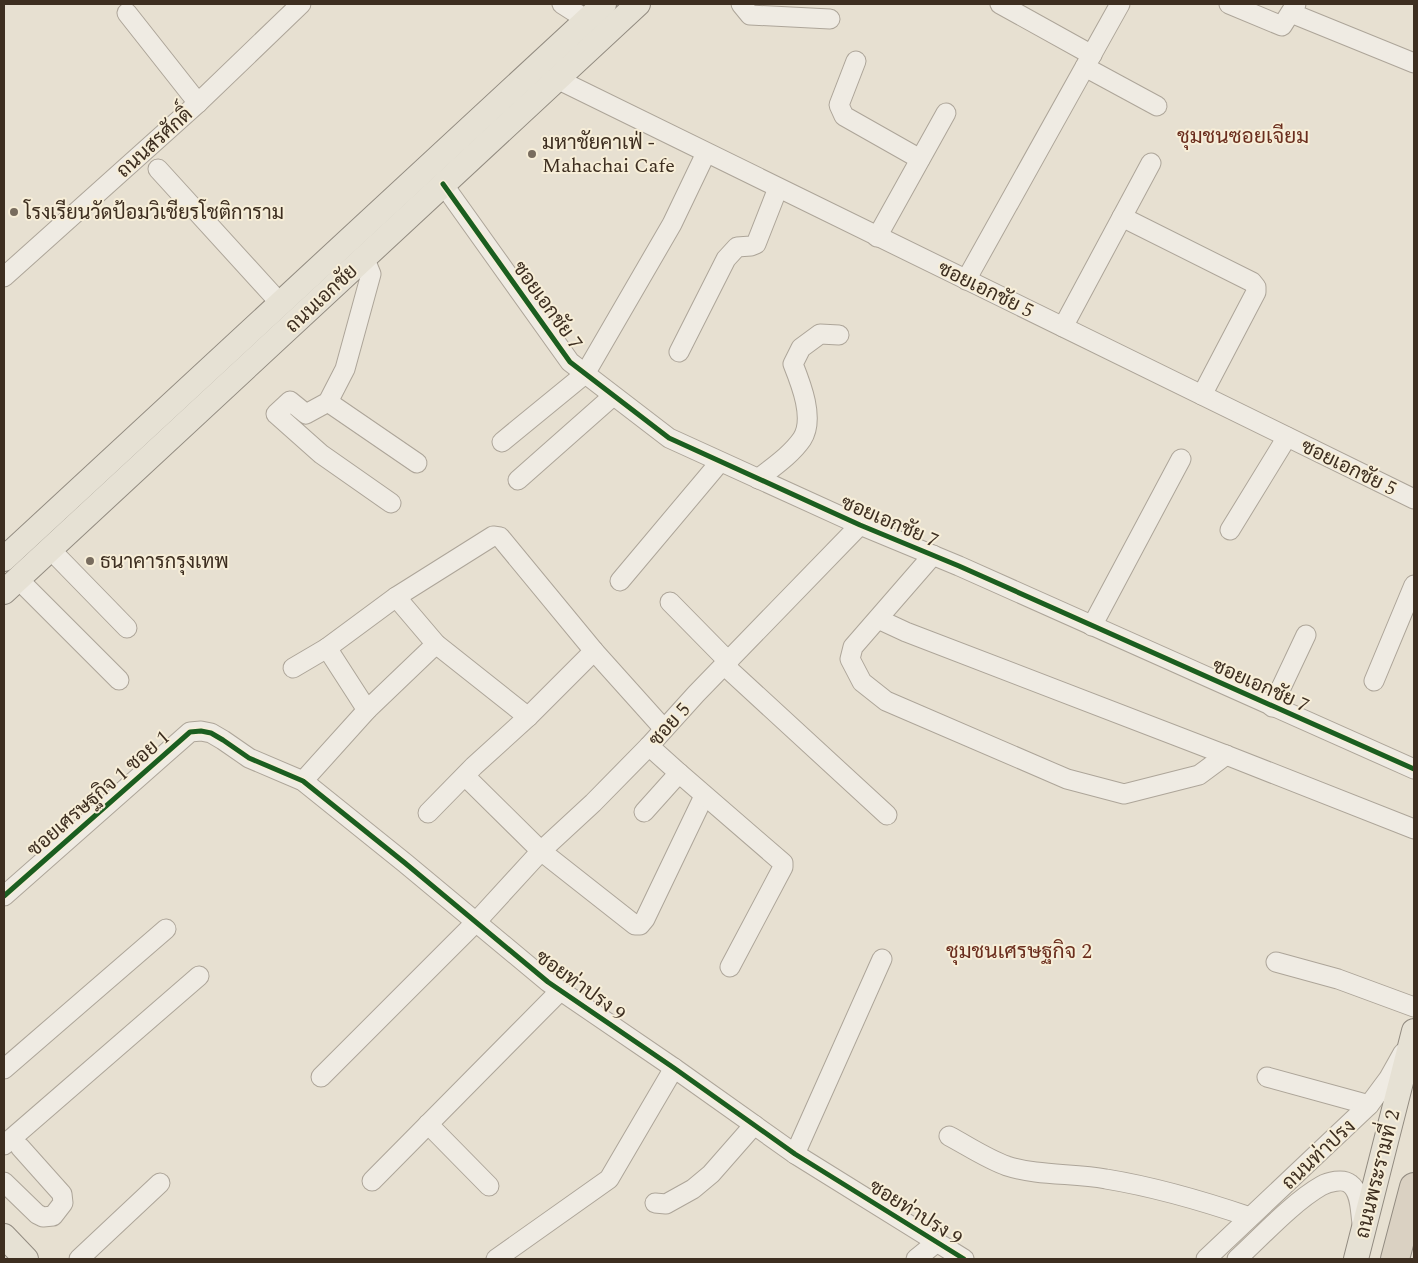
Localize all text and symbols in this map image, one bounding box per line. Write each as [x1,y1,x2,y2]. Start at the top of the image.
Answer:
street label: ถนนสรศักดิ์ [107,97,200,185]
district label: ชุมชนซอยเจียม [1177,121,1309,153]
place label: มหาชัยคาเฟ่ - Mahachai Cafe [542,128,675,181]
marker: มหาชัยคาเฟ่ - Mahachai Cafe [526,148,538,160]
place label: โรงเรียนวัดป้อมวิเชียรโชติการาม [23,198,284,228]
marker: โรงเรียนวัดป้อมวิเชียรโชติการาม [8,206,20,218]
street label: ซอยเอกชัย 5 [932,254,1039,326]
street label: ซอยเอกชัย 7 [505,255,590,356]
street label: ถนนเอกชัย [278,257,365,340]
street label: ซอยเอกชัย 5 [1295,432,1402,504]
street label: ซอยเอกชัย 7 [836,488,943,556]
place label: ธนาคารกรุงเทพ [100,547,229,577]
marker: ธนาคารกรุงเทพ [84,555,96,567]
street label: ซอยเอกชัย 7 [1207,651,1314,721]
street label: ซอย 5 [642,696,698,753]
street label: ซอยเศรษฐกิจ 1 ซอย 1 [21,723,177,864]
district label: ชุมชนเศรษฐกิจ 2 [946,936,1092,968]
street label: ซอยท่าปรง 9 [529,943,632,1029]
street label: ถนนพระรามที่ 2 [1345,1106,1408,1242]
street label: ถนนท่าปรง [1275,1112,1362,1197]
street label: ซอยท่าปรง 9 [863,1172,968,1253]

